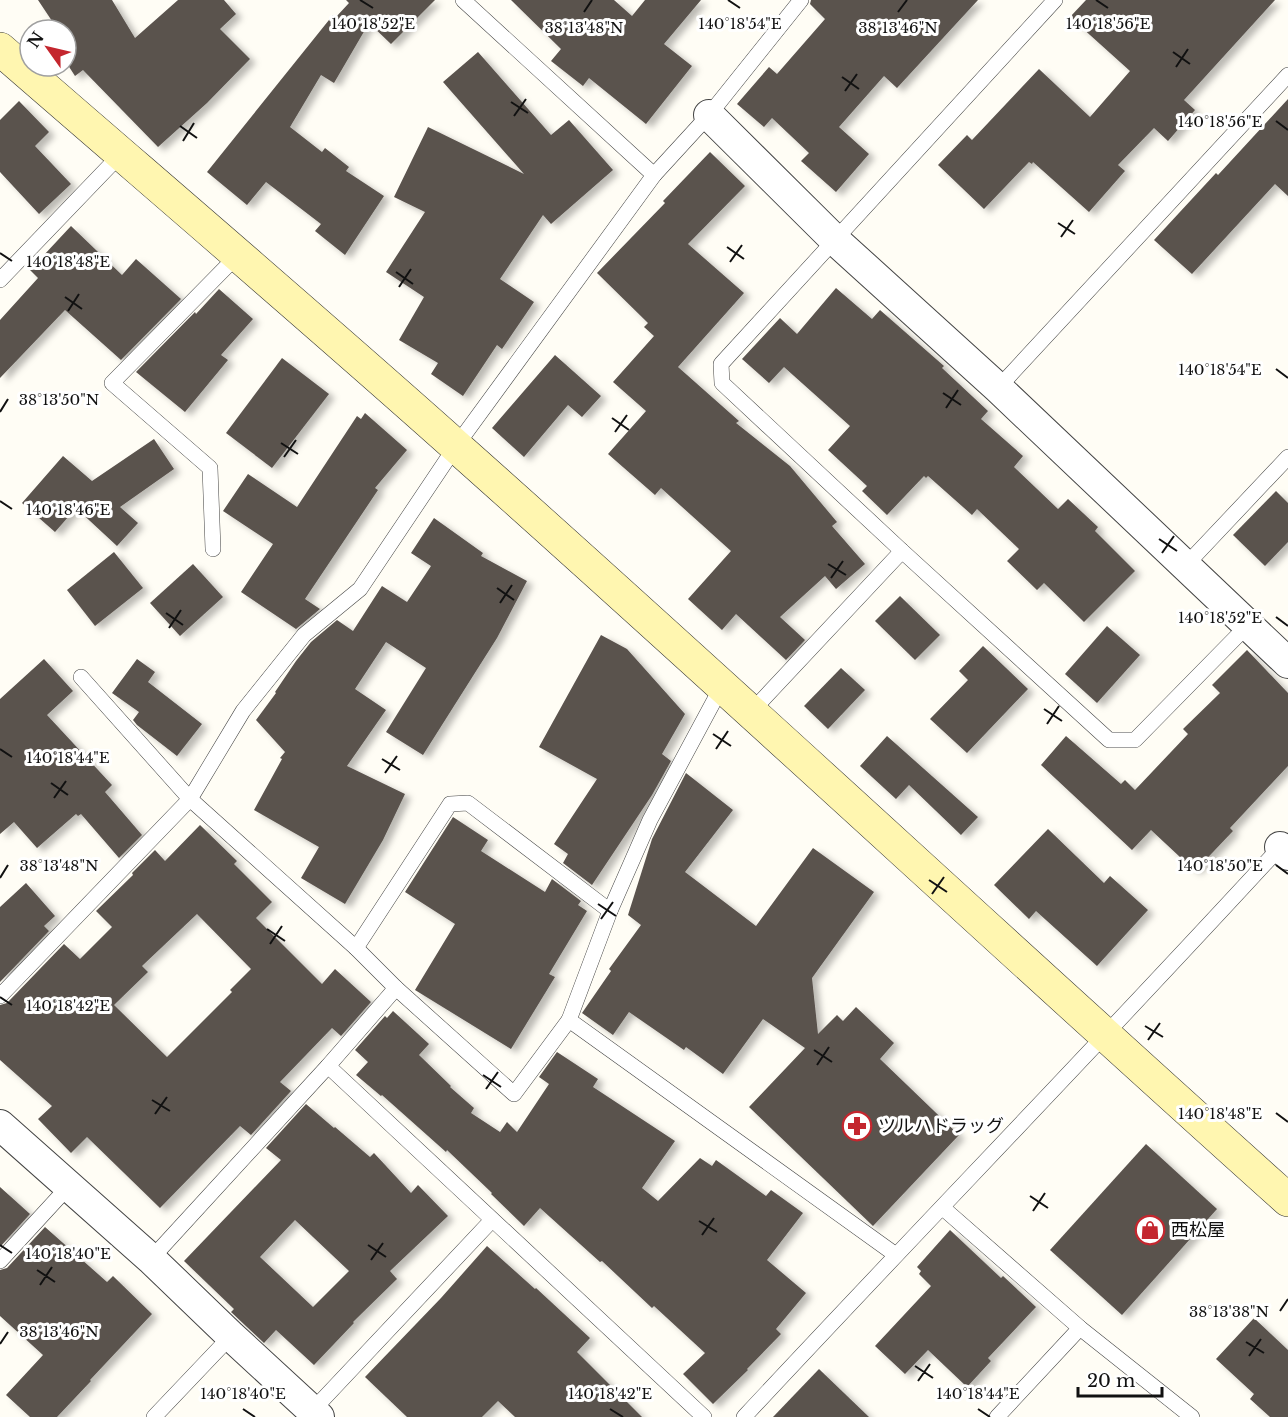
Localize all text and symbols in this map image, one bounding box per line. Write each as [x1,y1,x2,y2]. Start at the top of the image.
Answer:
text: 140°18'52"E [331,14,415,33]
text: 140°18'54"E [698,14,782,33]
text: 140°18'56"E [1066,14,1150,33]
north arrow [18,18,78,78]
text: 38°13'48"N [544,18,624,37]
text: 38°13'46"N [858,18,938,37]
text: N [23,28,48,51]
text: 140°18'56"E [1178,112,1262,131]
text: 140°18'48"E [26,252,110,271]
text: 140°18'54"E [1178,360,1262,379]
text: 38°13'50"N [19,390,99,409]
text: 140°18'46"E [26,500,110,519]
text: 140°18'52"E [1178,608,1262,627]
text: 140°18'44"E [26,748,110,767]
text: 38°13'48"N [19,856,99,875]
text: 140°18'50"E [1177,856,1263,875]
text: 140°18'42"E [26,996,110,1015]
text: 140°18'48"E [1178,1104,1262,1123]
pharmacy icon: ツルハドラッグ [841,1110,873,1142]
place label: ツルハドラッグ [878,1115,1004,1137]
shop icon: 西松屋 [1134,1214,1166,1246]
place label: 西松屋 [1171,1219,1225,1241]
text: 140°18'40"E [25,1244,111,1263]
text: 38°13'38"N [1189,1302,1269,1321]
text: 38°13'46"N [19,1322,99,1341]
scale bar [1078,1360,1162,1398]
text: 20 m [1087,1370,1135,1392]
text: 140°18'40"E [200,1384,286,1403]
text: 140°18'42"E [568,1384,652,1403]
text: 140°18'44"E [936,1384,1020,1403]

